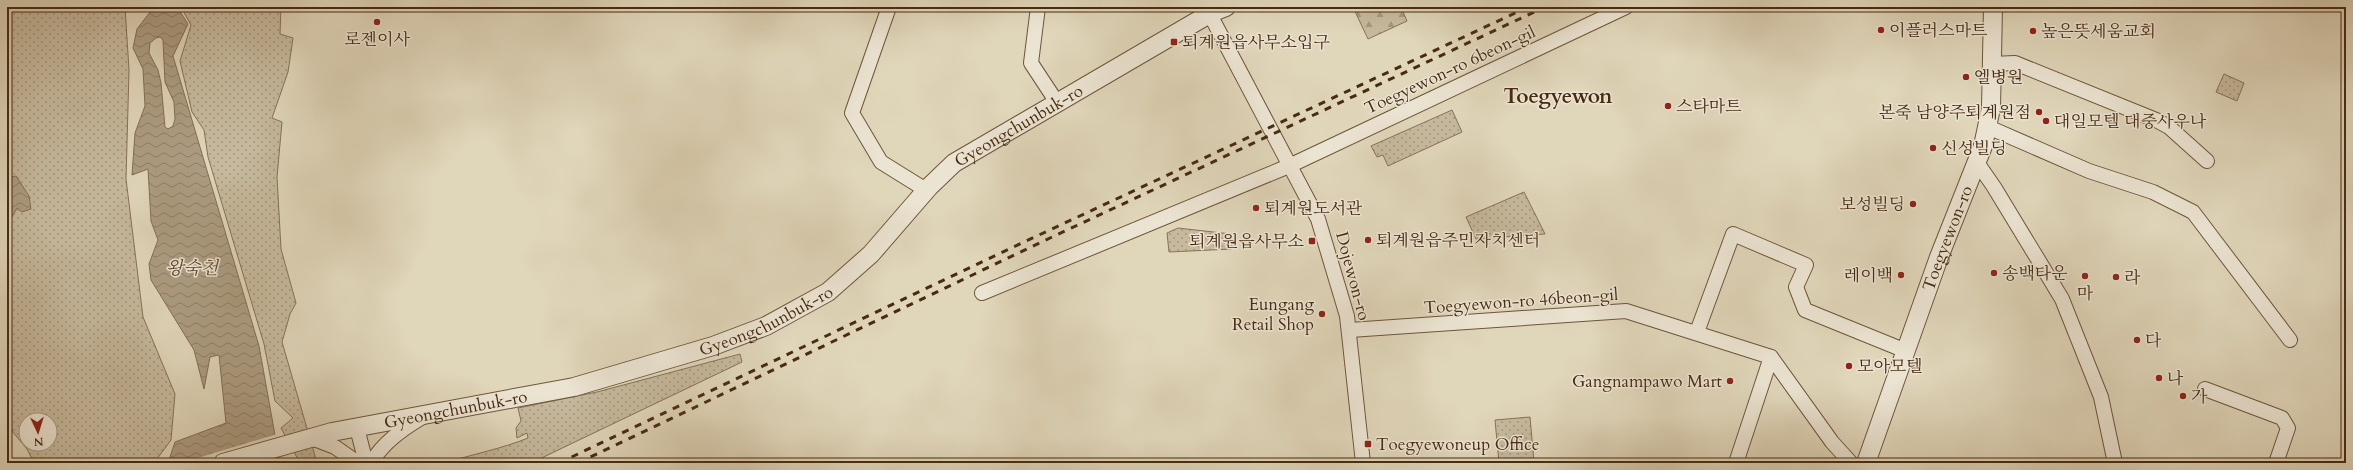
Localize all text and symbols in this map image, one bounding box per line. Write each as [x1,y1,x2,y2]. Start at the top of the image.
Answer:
marker: 로젠이사 [372,17,382,27]
place label: 이플러스마트 [1889,19,1988,42]
street label: Toegyewon-ro 6beon-gil [1361,20,1540,120]
place label: 높은뜻세움교회 [2041,20,2156,43]
marker: 이플러스마트 [1876,25,1886,35]
marker: 높은뜻세움교회 [2028,26,2038,36]
place label: 로젠이사 [344,28,410,51]
place label: 퇴계원읍사무소입구 [1182,31,1330,54]
marker: 퇴계원읍사무소입구 [1169,37,1179,47]
place label: 엘병원 [1974,66,2023,89]
marker: 엘병원 [1961,72,1971,82]
street label: Gyeongchunbuk-ro [950,79,1087,172]
district label: Toegyewon [1503,82,1613,111]
place label: 스타마트 [1676,95,1742,118]
marker: 스타마트 [1663,101,1673,111]
place label: 본죽 남양주퇴계원점 [1879,101,2031,124]
marker: 본죽 남양주퇴계원점 [2034,107,2044,117]
place label: 대일모텔 대중사우나 [2054,110,2207,133]
marker: 대일모텔 대중사우나 [2041,116,2051,126]
place label: 신성빌딩 [1941,137,2007,160]
marker: 신성빌딩 [1928,143,1938,153]
street label: Toegyewon-ro [1916,182,1978,294]
place label: 보성빌딩 [1839,193,1905,216]
place label: 퇴계원도서관 [1264,197,1363,220]
marker: 보성빌딩 [1908,199,1918,209]
marker: 퇴계원도서관 [1251,203,1261,213]
street label: Dojewon-ro [1330,229,1376,323]
place label: 퇴계원읍주민자치센터 [1376,229,1540,252]
place label: 퇴계원읍사무소 [1189,230,1305,253]
marker: 퇴계원읍주민자치센터 [1363,235,1373,245]
marker: 퇴계원읍사무소 [1307,236,1317,246]
water label: 왕숙천 [166,256,220,281]
place label: 송백타운 [2002,262,2068,285]
place label: 레이백 [1844,264,1893,287]
place label: 라 [2124,266,2141,289]
marker: 송백타운 [1989,268,1999,278]
marker: 레이백 [1896,270,1906,280]
marker: 마 [2080,271,2090,281]
marker: 라 [2111,272,2121,282]
street label: Gyeongchunbuk-ro [696,280,837,361]
place label: 마 [2077,282,2094,305]
street label: Toegyewon-ro 46beon-gil [1423,283,1620,319]
place label: Eungang Retail Shop [1232,293,1314,336]
marker: Eungang Retail Shop [1317,309,1327,319]
place label: 다 [2145,329,2162,352]
marker: 다 [2132,335,2142,345]
place label: 모아모텔 [1857,355,1923,378]
marker: 모아모텔 [1844,361,1854,371]
place label: 나 [2167,367,2184,390]
place label: Gangnampawo Mart [1572,370,1723,393]
marker: 나 [2154,373,2164,383]
marker: Gangnampawo Mart [1725,376,1735,386]
street label: Gyeongchunbuk-ro [382,384,529,434]
place label: 가 [2191,385,2208,408]
marker: 가 [2178,391,2188,401]
north arrow [18,412,58,452]
place label: Toegyewoneup Office [1376,433,1540,456]
text: N [33,434,44,449]
marker: Toegyewoneup Office [1363,439,1373,449]

